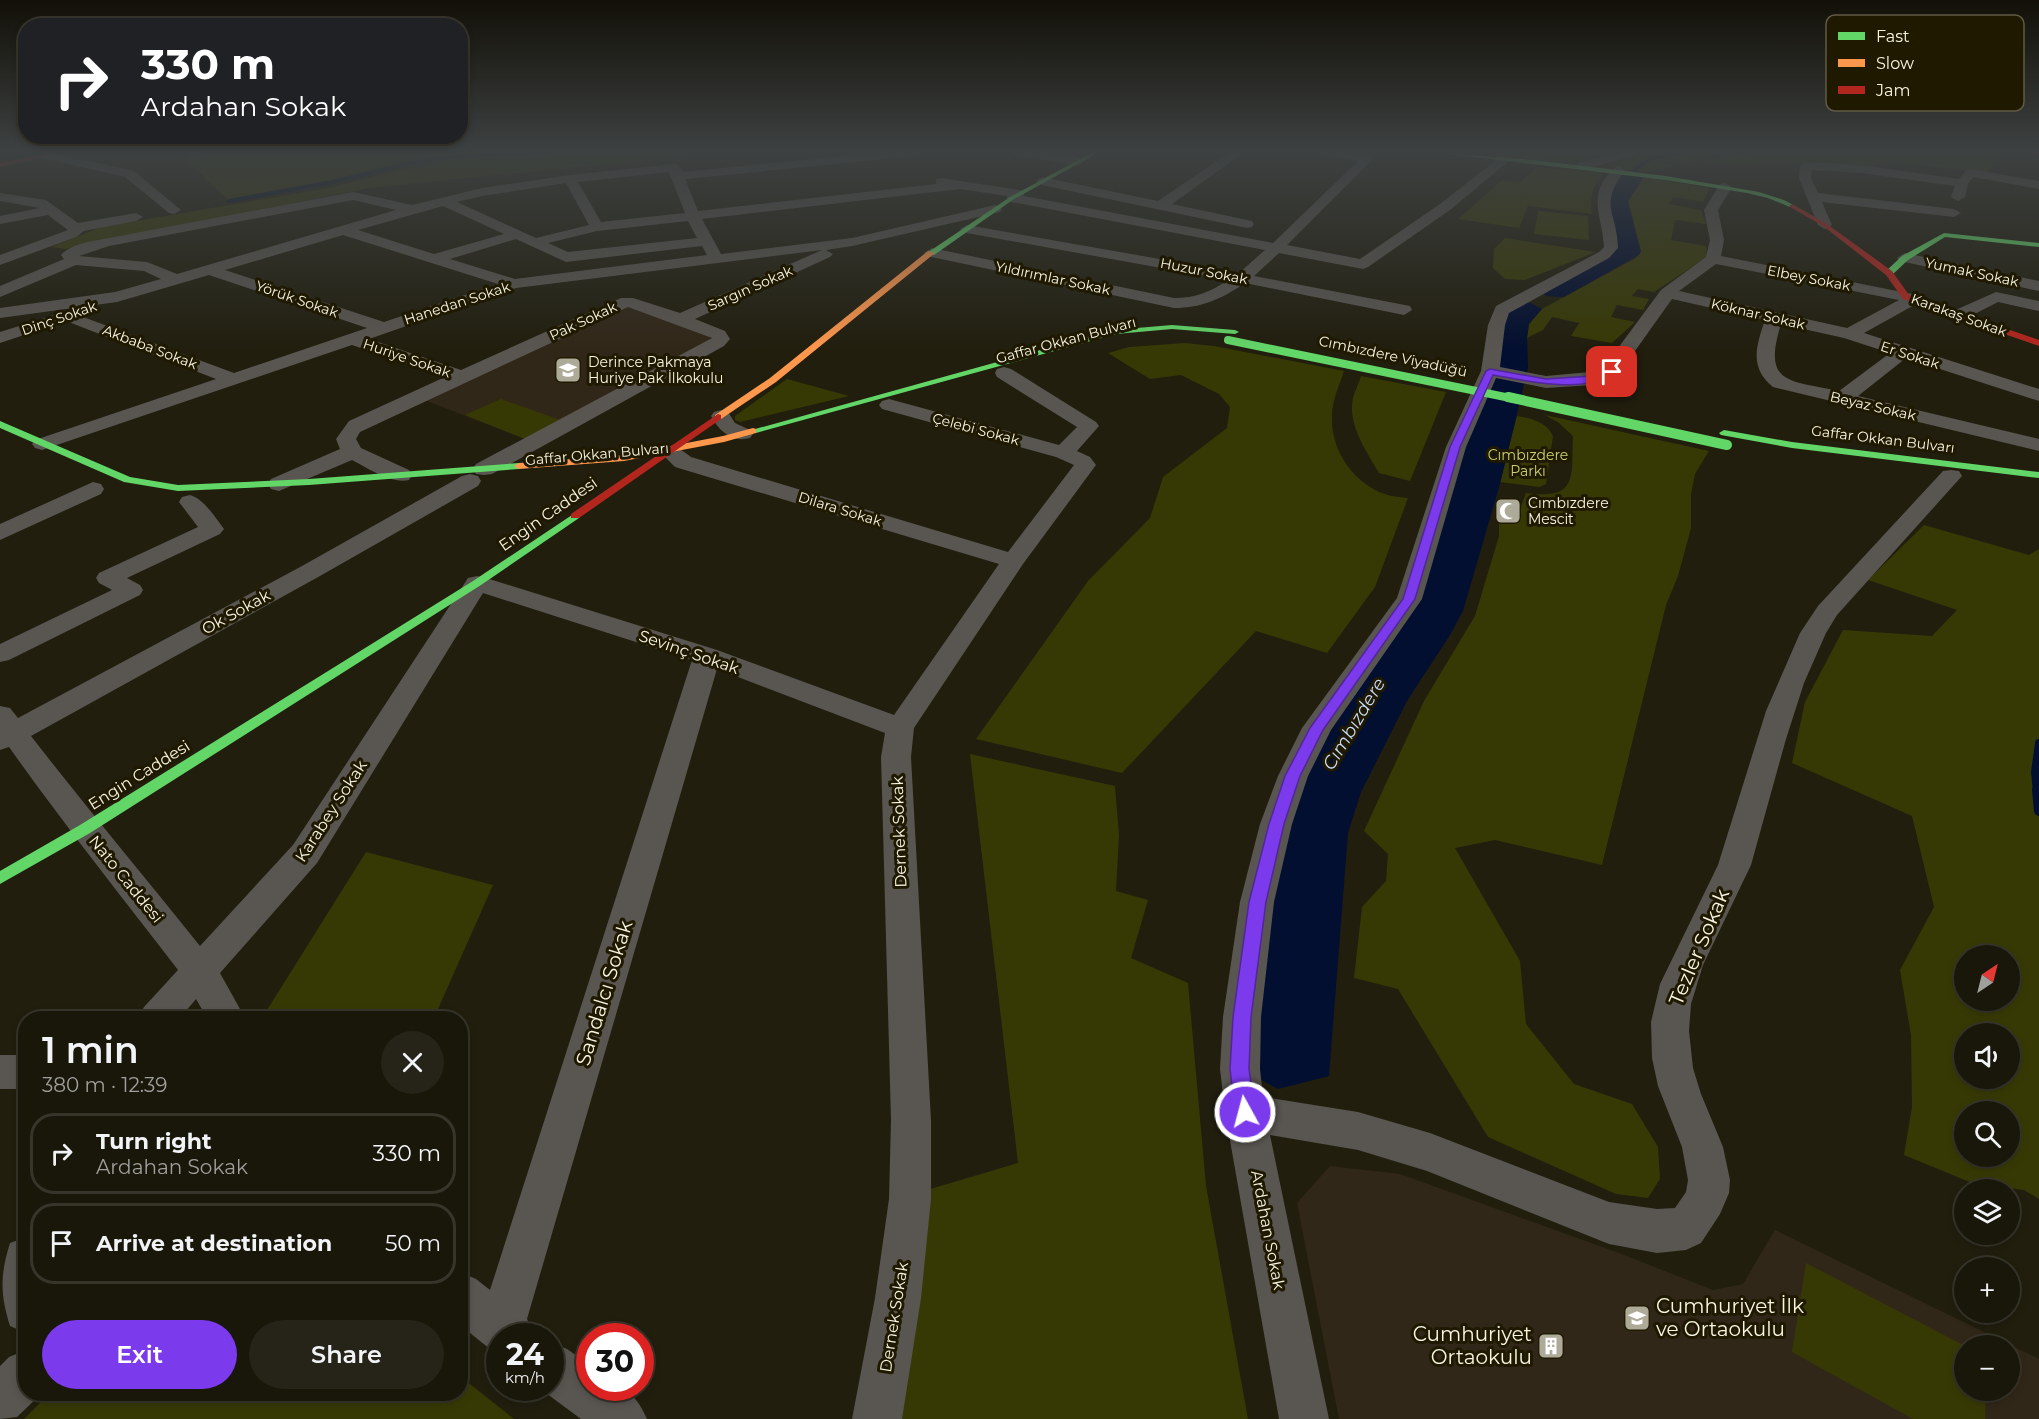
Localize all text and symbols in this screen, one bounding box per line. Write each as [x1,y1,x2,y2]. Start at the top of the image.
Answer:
legend [1826,15,2024,111]
text: Fast [1876,27,1910,46]
text: 330 m [141,38,275,90]
icon: right [42,42,120,120]
text: Slow [1876,54,1914,73]
text: Jam [1875,81,1910,100]
text: Ardahan Sokak [141,90,346,123]
street label: Yumak Sokak [1924,253,2021,291]
street label: Huzur Sokak [1159,254,1250,288]
street label: Yıldırımlar Sokak [994,257,1113,299]
street label: Sargın Sokak [705,261,796,315]
street label: Elbey Sokak [1766,261,1853,295]
street label: Yörük Sokak [253,276,341,322]
street label: Hanedan Sokak [402,277,513,329]
street label: Karakaş Sokak [1909,289,2010,341]
street label: Köknar Sokak [1709,294,1807,334]
street label: Dinç Sokak [19,296,100,339]
street label: Pak Sokak [546,297,620,344]
street label: Gaffar Okkan Bulvarı [994,313,1138,367]
street label: Akbaba Sokak [100,321,200,373]
street label: Cımbızdere Viyadüğü [1317,331,1469,381]
street label: Huriye Sokak [361,335,454,382]
street label: Er Sokak [1878,337,1942,373]
pin [1586,346,1637,397]
place label: Derince Pakmaya Huriye Pak İlkokulu [588,353,723,387]
school or university icon: Derince Pakmaya Huriye Pak İlkokulu [553,355,583,385]
icon: arrive [1595,355,1628,388]
street label: Beyaz Sokak [1828,387,1918,425]
street label: Çelebi Sokak [930,409,1022,449]
street label: Gaffar Okkan Bulvarı [1810,421,1956,457]
street label: Gaffar Okkan Bulvarı [524,439,670,469]
park label: Cımbızdere Parkı [1488,446,1568,480]
street label: Engin Caddesi [495,473,601,555]
street label: Dilara Sokak [796,488,885,530]
place label: Cımbızdere Mescit [1528,494,1609,528]
mosque icon: Cımbızdere Mescit [1493,496,1523,526]
street label: Ok Sokak [198,585,274,639]
street label: Sevinç Sokak [636,626,742,678]
water label: Cımbızdere [1318,674,1390,774]
street label: Engin Caddesi [85,736,193,814]
street label: Karabey Sokak [291,756,371,865]
street label: Dernek Sokak [888,775,910,888]
street label: Nato Caddesi [85,831,167,927]
street label: Tezler Sokak [1664,885,1734,1009]
street label: Sandalcı Sokak [571,917,638,1069]
north arrow [1954,945,2020,1011]
map controls [1954,945,2020,1401]
button: sound [1954,1023,2020,1089]
text: 1 min [42,1028,139,1072]
button: close [381,1031,444,1094]
text: 380 m · 12:39 [42,1073,168,1097]
position arrow [1213,1080,1277,1144]
button: search [1954,1101,2020,1167]
text: Turn right [96,1128,211,1155]
icon: right [45,1137,78,1170]
text: 330 m [373,1140,441,1167]
text: Ardahan Sokak [96,1155,248,1179]
street label: Ardahan Sokak [1247,1169,1289,1292]
button: layers [1954,1179,2020,1245]
icon: arrive [45,1227,78,1260]
text: Arrive at destination [96,1230,332,1257]
text: 50 m [385,1230,441,1257]
button: + [1954,1257,2020,1323]
street label: Dernek Sokak [876,1260,912,1374]
place label: Cumhuriyet İlk ve Ortaokulu [1656,1294,1804,1341]
school or university icon: Cumhuriyet İlk ve Ortaokulu [1622,1303,1652,1333]
button: Exit [42,1320,237,1389]
button: Share [249,1320,444,1389]
place label: Cumhuriyet Ortaokulu [1413,1322,1532,1369]
speed limit sign: 30 [576,1323,654,1401]
building icon: Cumhuriyet Ortaokulu [1536,1331,1566,1361]
button: − [1954,1335,2020,1401]
text: 24 [506,1336,544,1373]
text: km/h [505,1368,545,1387]

